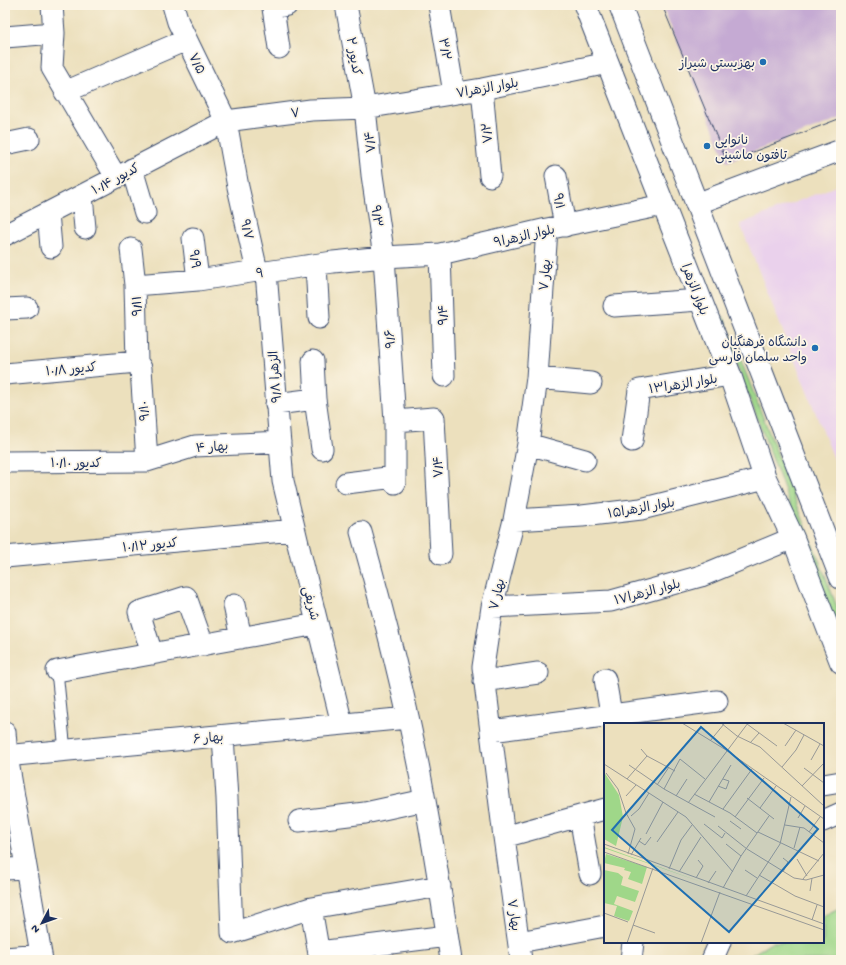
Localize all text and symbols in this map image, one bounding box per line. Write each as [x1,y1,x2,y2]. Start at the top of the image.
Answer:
street label: ۲ کدیور [342,36,363,77]
street label: ۳/۲ [434,37,453,62]
street label: ۷/۵ [184,51,207,77]
place label: بهزیستی شیراز [678,57,755,72]
marker: بهزیستی شیراز [758,57,768,67]
street label: بلوار الزهرا۷ [455,77,520,102]
street label: ۷ [290,106,301,122]
street label: ۷/۲ [480,121,497,144]
street label: ۷/۴ [363,130,380,153]
place label: نانوایی تافتون ماشینی [715,134,787,164]
marker: نانوایی تافتون ماشینی [702,141,712,151]
street label: کدیور ۱۰/۴ [90,161,143,199]
street label: ۹/۱ [549,192,567,211]
street label: ۹/۳ [367,204,385,228]
street label: ۹/۷ [236,218,256,241]
street label: بلوار الزهرا۹ [492,222,557,252]
street label: ۹/۹ [185,249,203,270]
street label: بهار ۷ [538,259,555,292]
street label: بلوار الزهرا [677,262,710,318]
street label: ۹ [256,266,264,282]
street label: ۹/۱۱ [130,295,146,316]
street label: ۹/۴ [436,304,452,326]
street label: ۹/۶ [382,329,400,349]
place label: دانشگاه فرهنگیان واحد سلمان فارسی [709,334,807,366]
marker: دانشگاه فرهنگیان واحد سلمان فارسی [810,343,820,353]
street label: الزهرا ۹/۸ [266,350,286,404]
street label: کدیور ۱۰/۸ [45,361,98,380]
street label: بلوار الزهرا۱۳ [648,373,719,398]
street label: ۹/۱۰ [136,400,154,422]
street label: بهار ۴ [195,440,229,457]
street label: ۷/۴ [431,455,448,478]
street label: کدیور ۱۰/۱۰ [51,457,102,472]
street label: بلوار الزهرا۱۵ [607,496,676,523]
street label: کدیور ۱۰/۱۲ [122,537,179,556]
street label: بهار ۷ [488,577,509,612]
street label: بلوار الزهرا۱۷ [613,577,682,609]
street label: شریفی [298,585,321,622]
inset map [604,723,824,943]
street label: بهار ۶ [192,730,224,748]
street label: بهار ۷ [503,898,522,932]
north arrow [22,903,62,943]
text: N [29,922,43,935]

